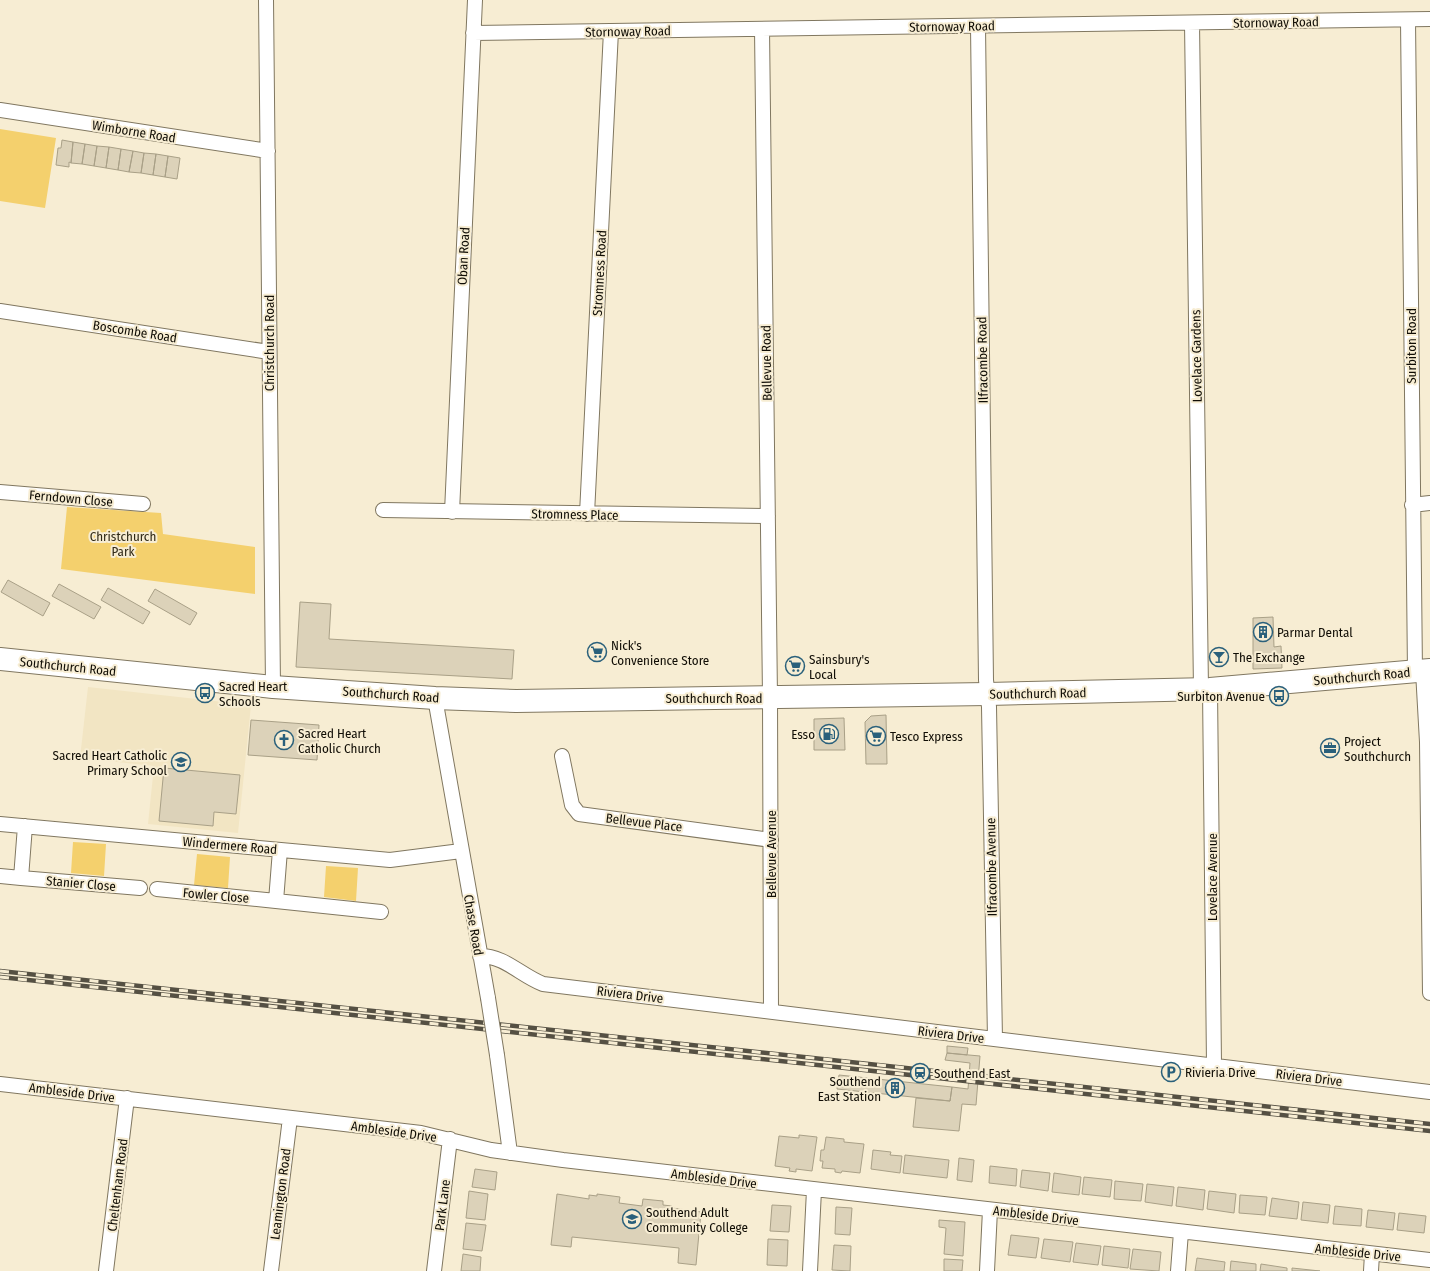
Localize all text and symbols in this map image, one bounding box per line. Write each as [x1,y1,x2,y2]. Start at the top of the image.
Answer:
street label: Stornoway Road [1233,14,1319,31]
street label: Stornoway Road [909,18,995,35]
street label: Stornoway Road [585,23,671,40]
street label: Wimborne Road [91,117,177,146]
street label: Oban Road [454,227,473,285]
street label: Stromness Road [590,230,609,316]
street label: Christchurch Road [262,295,277,391]
street label: Surbiton Road [1404,308,1419,384]
street label: Lovelace Gardens [1188,309,1205,402]
street label: Ilfracombe Road [974,316,991,404]
street label: Boscombe Road [92,317,178,346]
street label: Bellevue Road [758,325,775,401]
street label: Ferndown Close [28,487,113,510]
street label: Stromness Place [531,506,619,523]
park label: Christchurch Park [90,529,156,559]
building icon: Parmar Dental [1252,621,1274,643]
place label: Parmar Dental [1277,625,1353,640]
place label: Nick's Convenience Store [611,638,709,668]
supermarket icon: Nick's Convenience Store [586,641,608,663]
bar icon: The Exchange [1208,646,1230,668]
place label: The Exchange [1233,650,1305,665]
place label: Sainsbury's Local [809,652,870,682]
street label: Southchurch Road [19,654,117,679]
supermarket icon: Sainsbury's Local [784,655,806,677]
street label: Southchurch Road [1313,665,1411,688]
place label: Sacred Heart Schools [219,679,288,709]
bus stop icon: Sacred Heart Schools [194,682,216,704]
street label: Southchurch Road [342,684,440,705]
street label: Southchurch Road [989,685,1087,702]
bus stop icon: Surbiton Avenue [1268,685,1290,707]
place label: Surbiton Avenue [1177,689,1265,704]
street label: Southchurch Road [666,691,763,706]
fuel station icon: Esso [818,723,840,745]
supermarket icon: Tesco Express [865,725,887,747]
place label: Sacred Heart Catholic Church [298,726,381,756]
place label: Esso [791,727,815,742]
church icon: Sacred Heart Catholic Church [273,729,295,751]
place label: Tesco Express [890,729,963,744]
place label: Project Southchurch [1344,734,1411,764]
office icon: Project Southchurch [1319,737,1341,759]
place label: Sacred Heart Catholic Primary School [53,748,168,778]
school or university icon: Sacred Heart Catholic Primary School [170,751,192,773]
street label: Bellevue Place [605,810,683,835]
street label: Bellevue Avenue [764,810,779,898]
street label: Ilfracombe Avenue [983,817,1000,917]
street label: Lovelace Avenue [1205,833,1220,921]
street label: Windermere Road [182,834,278,857]
street label: Stanier Close [46,873,116,894]
street label: Fowler Close [182,885,250,906]
street label: Chase Road [461,893,486,957]
street label: Riviera Drive [596,983,664,1006]
street label: Riviera Drive [917,1023,985,1046]
parking icon: Rivieria Drive [1160,1061,1182,1083]
station icon: Southend East [909,1062,931,1084]
place label: Rivieria Drive [1185,1065,1256,1080]
place label: Southend East [934,1066,1011,1081]
street label: Riviera Drive [1275,1066,1343,1089]
place label: Southend East Station [818,1074,881,1104]
building icon: Southend East Station [884,1077,906,1099]
street label: Ambleside Drive [28,1080,116,1105]
street label: Ambleside Drive [350,1118,438,1145]
street label: Cheltenham Road [104,1138,131,1232]
street label: Leamington Road [267,1147,294,1241]
street label: Ambleside Drive [670,1166,758,1191]
street label: Park Lane [432,1179,453,1232]
street label: Ambleside Drive [992,1203,1080,1228]
place label: Southend Adult Community College [646,1205,748,1235]
school or university icon: Southend Adult Community College [621,1208,643,1230]
street label: Ambleside Drive [1314,1241,1402,1264]

